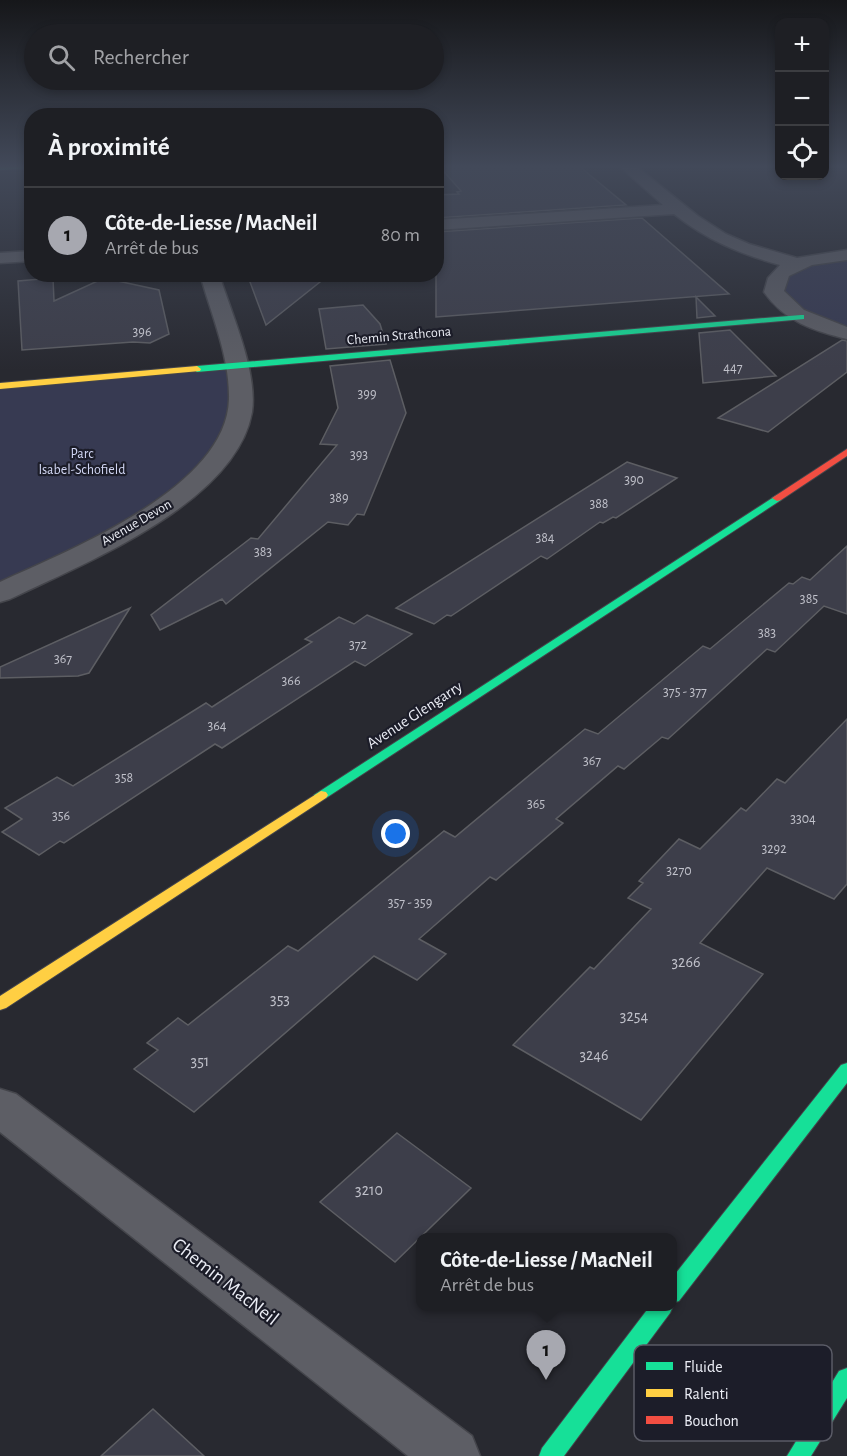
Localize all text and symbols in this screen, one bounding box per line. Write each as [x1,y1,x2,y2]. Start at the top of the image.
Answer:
map controls [775,18,829,180]
button: + [775,18,829,72]
search box [24,24,444,90]
icon: search [45,41,78,74]
text: Rechercher [93,46,189,68]
button: − [775,72,829,126]
button: locate [775,126,829,180]
text: À proximité [48,134,170,160]
text: Côte-de-Liesse / MacNeil [105,212,318,234]
text: 1 [64,225,71,245]
text: 80 m [381,225,420,245]
text: Arrêt de bus [105,238,199,258]
street label: Chemin Strathcona [346,324,452,348]
house number: 396 [133,325,151,339]
house number: 447 [723,361,743,375]
house number: 399 [358,387,376,401]
park label: Parc Isabel-Schofield [38,447,126,477]
house number: 393 [350,448,368,462]
house number: 390 [624,473,644,487]
house number: 389 [330,491,348,505]
street label: Avenue Devon [99,497,174,549]
house number: 388 [589,497,609,511]
house number: 384 [535,531,555,545]
house number: 383 [254,545,272,559]
house number: 385 [800,592,818,606]
house number: 383 [758,626,776,640]
house number: 372 [349,638,367,652]
house number: 367 [54,652,72,666]
house number: 366 [282,674,300,688]
street label: Avenue Glengarry [364,678,466,752]
house number: 375 - 377 [663,685,707,699]
house number: 364 [207,719,227,733]
house number: 367 [583,754,601,768]
house number: 358 [115,771,133,785]
house number: 365 [527,797,545,811]
house number: 356 [52,809,70,823]
house number: 3304 [790,812,816,826]
your location [381,819,410,848]
house number: 3292 [761,842,787,856]
house number: 3270 [666,864,692,878]
house number: 357 - 359 [388,896,432,910]
house number: 3266 [672,954,700,970]
house number: 353 [270,991,290,1007]
house number: 3254 [620,1008,648,1024]
house number: 3246 [579,1047,609,1063]
house number: 351 [191,1053,209,1069]
house number: 3210 [355,1182,383,1198]
popup [416,1233,677,1311]
street label: Chemin MacNeil [169,1234,282,1329]
text: Côte-de-Liesse / MacNeil [440,1249,653,1271]
text: Arrêt de bus [440,1275,534,1295]
pin: 1 [526,1330,566,1380]
legend [634,1345,832,1441]
text: Fluide [684,1359,723,1375]
text: Ralenti [684,1386,729,1402]
text: Bouchon [684,1413,739,1429]

